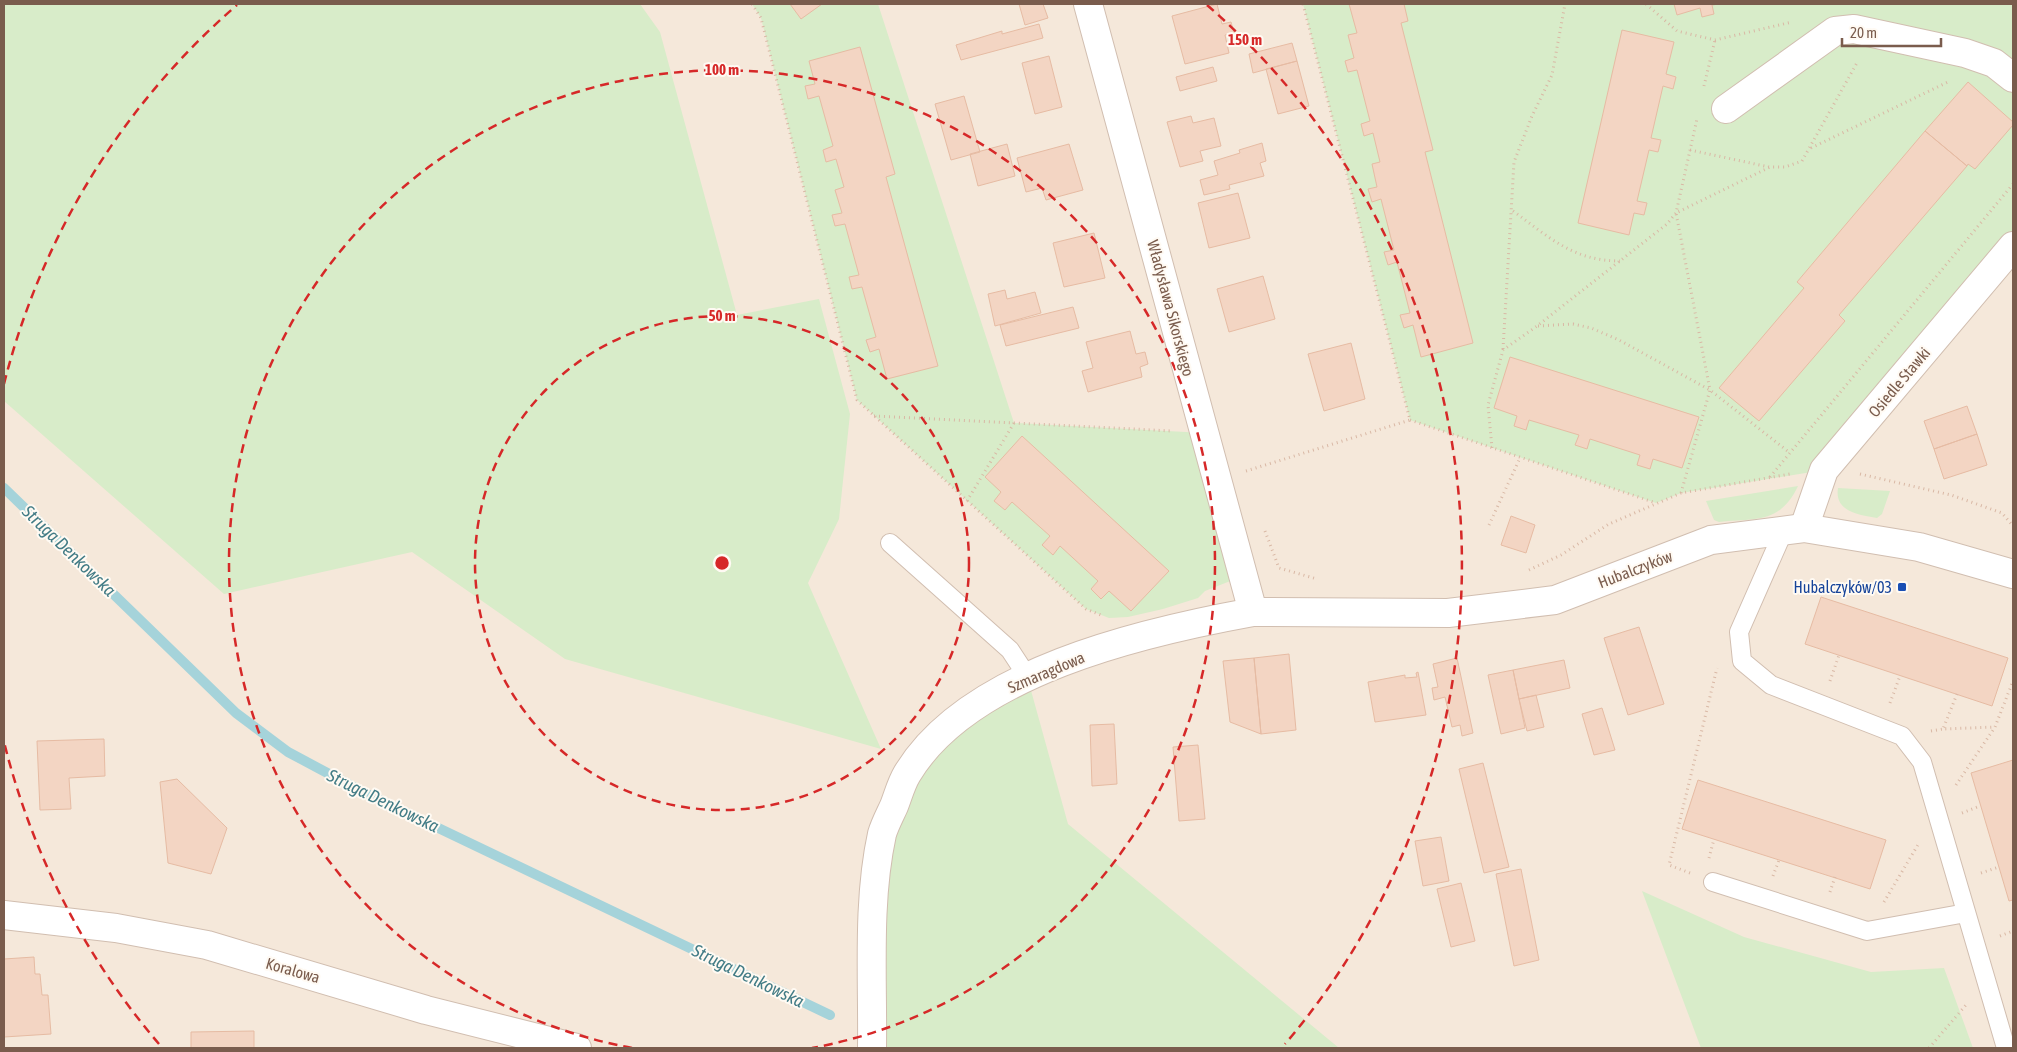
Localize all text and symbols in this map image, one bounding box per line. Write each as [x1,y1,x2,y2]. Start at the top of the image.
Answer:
scale bar [1842,15,1941,47]
text: 20 m [1850,24,1877,41]
text: 150 m [1228,31,1262,48]
text: 100 m [705,61,739,78]
street label: Władysława Sikorskiego [1143,238,1198,378]
text: 50 m [709,307,736,324]
street label: Osiedle Stawki [1865,343,1933,421]
water label: Struga Denkowska [18,500,121,601]
street label: Hubalczyków [1595,546,1675,592]
centre of rings [713,554,731,572]
place label: Hubalczyków/03 [1794,578,1892,597]
marker: Hubalczyków/03 [1896,581,1908,593]
street label: Szmaragdowa [1005,648,1087,697]
water label: Struga Denkowska [323,764,443,837]
water label: Struga Denkowska [688,939,808,1012]
street label: Koralowa [264,954,322,986]

